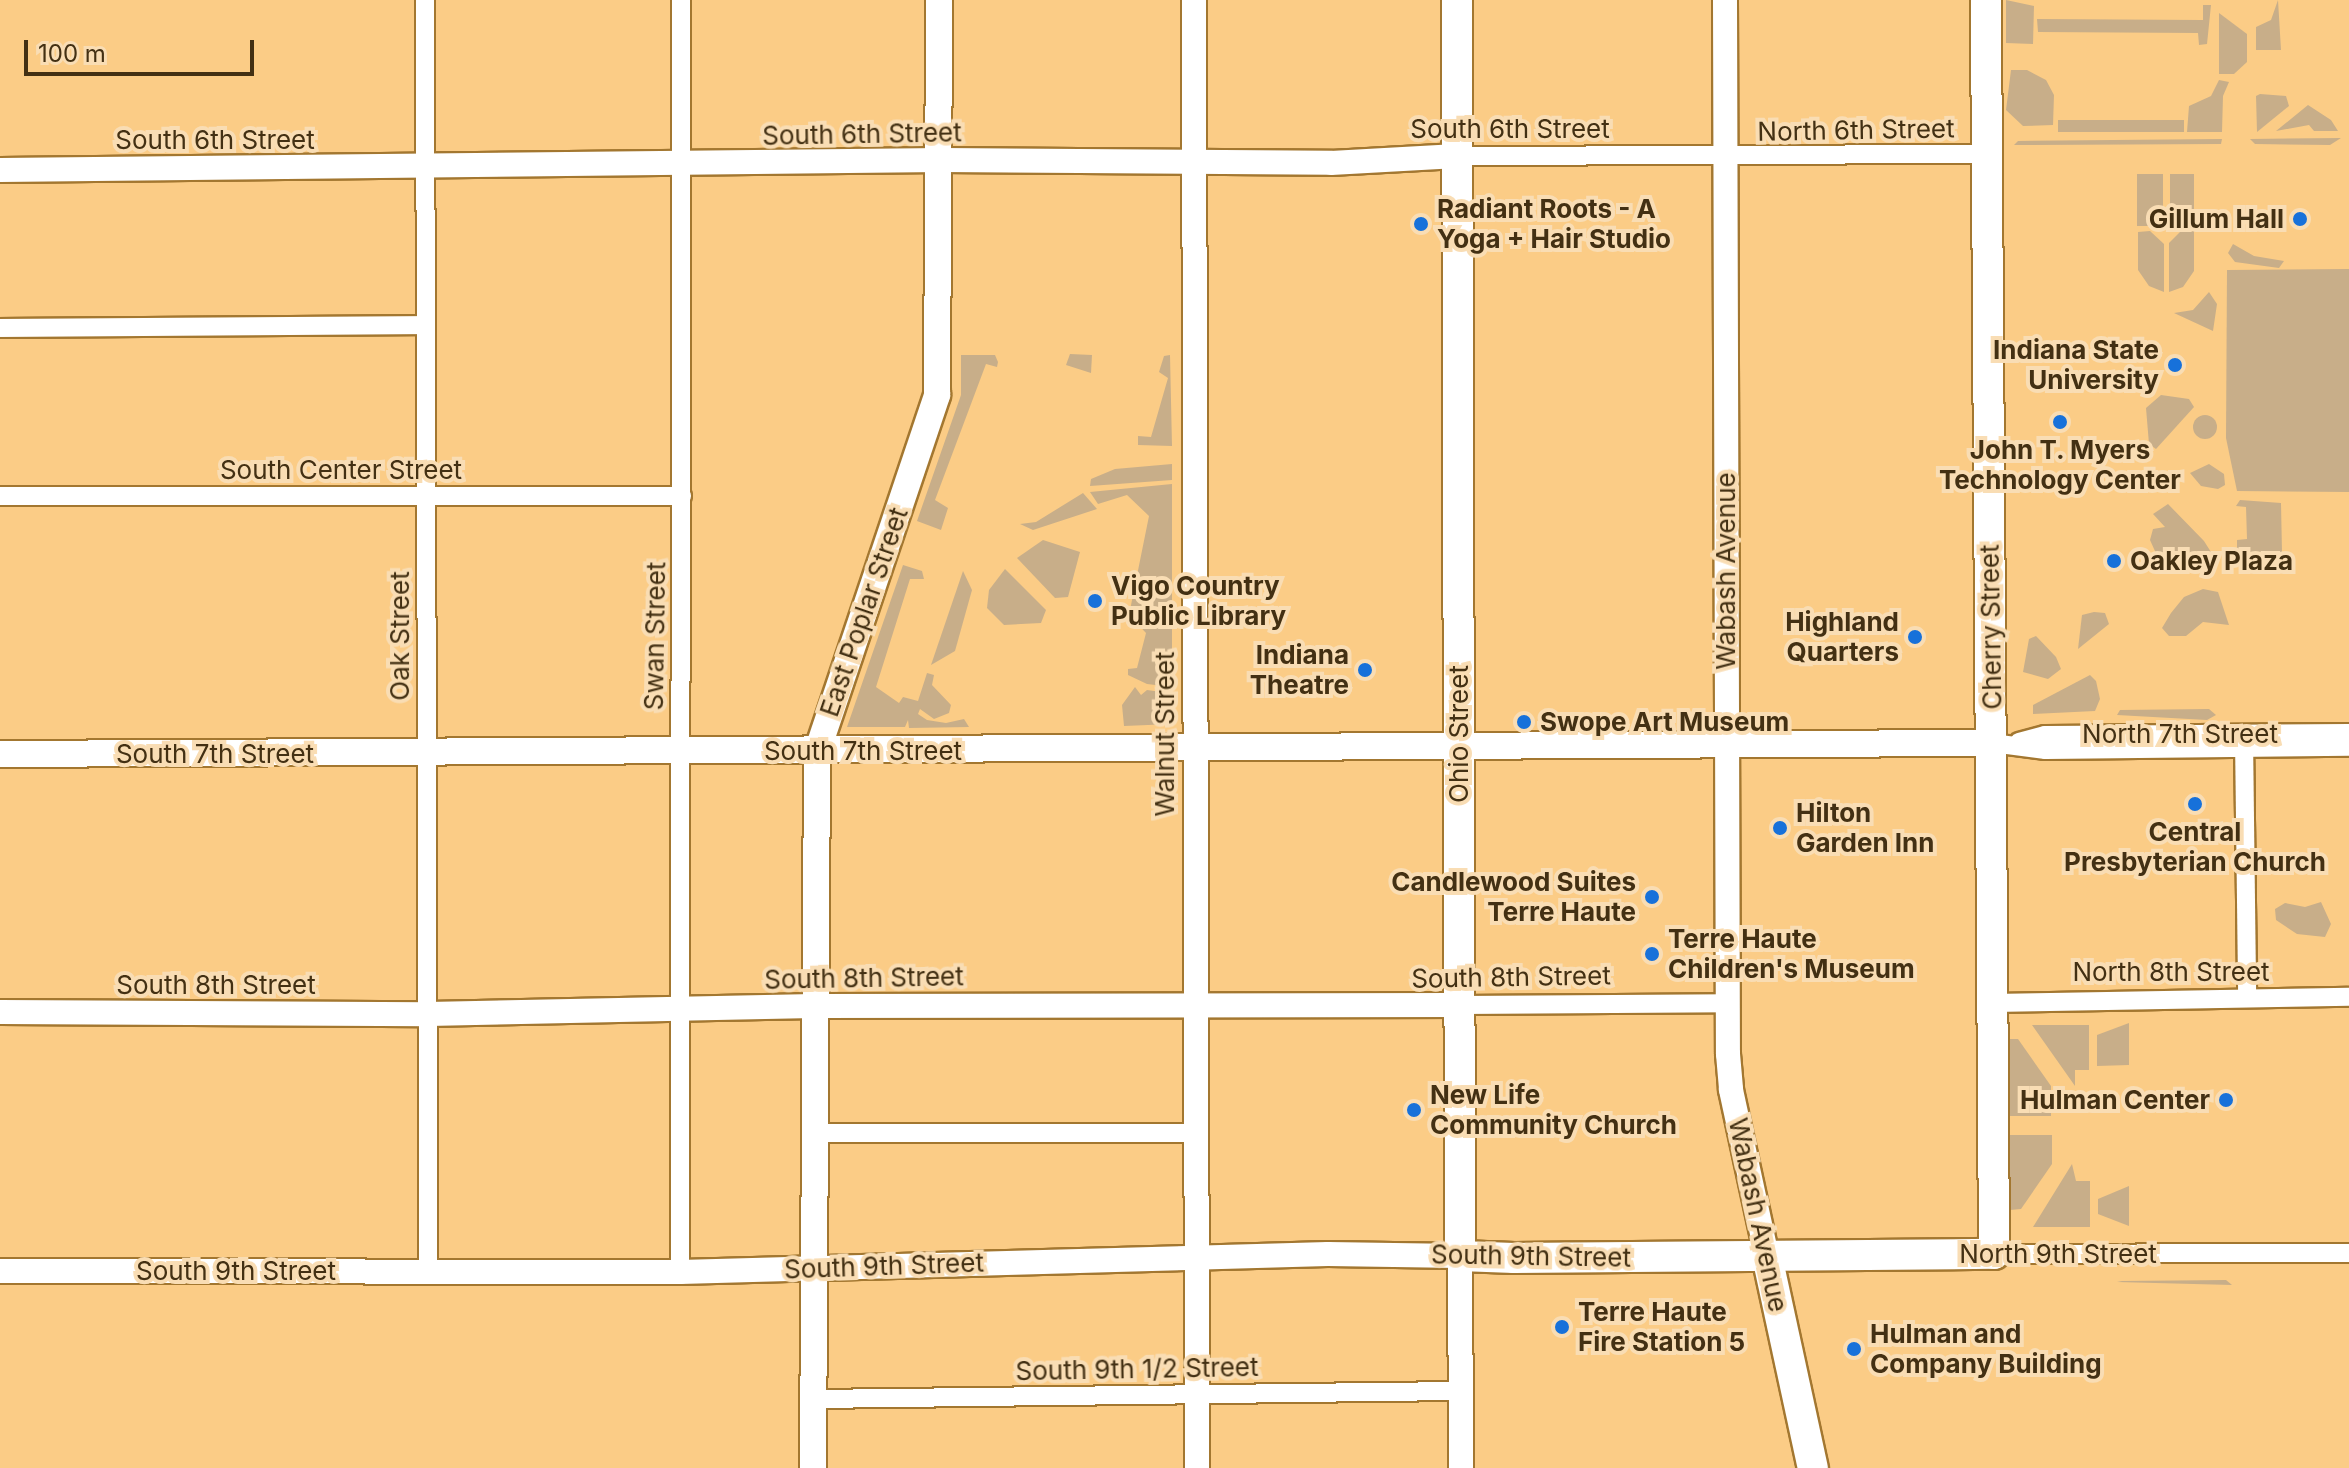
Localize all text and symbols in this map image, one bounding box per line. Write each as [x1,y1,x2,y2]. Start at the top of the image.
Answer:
scale bar [28,24,258,74]
text: 100 m [38,39,106,68]
street label: South 6th Street [1410,113,1610,145]
street label: North 6th Street [1757,113,1955,147]
street label: South 6th Street [762,117,962,151]
street label: South 6th Street [115,124,315,156]
place label: Radiant Roots - A Yoga + Hair Studio [1437,193,1671,254]
place label: Gillum Hall [2149,203,2284,235]
marker: Gillum Hall [2291,210,2309,228]
marker: Radiant Roots - A Yoga + Hair Studio [1412,215,1430,233]
place label: Indiana State University [1993,334,2159,396]
marker: Indiana State University [2166,356,2184,374]
marker: John T. Myers Technology Center [2051,413,2069,431]
place label: John T. Myers Technology Center [1939,434,2181,496]
street label: South Center Street [220,454,462,486]
street label: Wabash Avenue [1710,472,1742,670]
street label: East Poplar Street [814,503,914,721]
street label: Cherry Street [1974,544,2008,710]
place label: Oakley Plaza [2130,545,2293,577]
marker: Oakley Plaza [2105,552,2123,570]
street label: Swan Street [638,561,672,711]
place label: Vigo Country Public Library [1111,570,1286,632]
street label: Oak Street [384,571,416,701]
marker: Vigo Country Public Library [1086,592,1104,610]
place label: Highland Quarters [1785,606,1899,668]
marker: Highland Quarters [1906,628,1924,646]
place label: Indiana Theatre [1250,639,1349,700]
street label: Walnut Street [1149,651,1181,817]
marker: Indiana Theatre [1356,661,1374,679]
street label: Ohio Street [1443,665,1475,803]
place label: Swope Art Museum [1540,706,1789,738]
marker: Swope Art Museum [1515,713,1533,731]
street label: North 7th Street [2082,718,2278,750]
street label: South 7th Street [764,735,962,767]
street label: South 7th Street [116,738,314,770]
marker: Central Presbyterian Church [2186,795,2204,813]
place label: Hilton Garden Inn [1796,797,1934,858]
place label: Central Presbyterian Church [2064,816,2326,878]
marker: Hilton Garden Inn [1771,819,1789,837]
place label: Candlewood Suites Terre Haute [1391,866,1636,928]
marker: Candlewood Suites Terre Haute [1643,888,1661,906]
place label: Terre Haute Children's Museum [1668,923,1915,984]
marker: Terre Haute Children's Museum [1643,945,1661,963]
street label: North 8th Street [2072,956,2270,988]
street label: South 8th Street [1411,960,1611,994]
street label: South 8th Street [764,961,964,995]
street label: South 8th Street [116,969,316,1001]
place label: New Life Community Church [1430,1079,1677,1140]
place label: Hulman Center [2020,1084,2210,1116]
marker: Hulman Center [2217,1091,2235,1109]
marker: New Life Community Church [1405,1101,1423,1119]
street label: Wabash Avenue [1722,1115,1794,1315]
street label: North 9th Street [1959,1238,2157,1270]
street label: South 9th Street [1431,1239,1631,1273]
street label: South 9th Street [784,1247,984,1285]
street label: South 9th Street [136,1255,336,1287]
place label: Terre Haute Fire Station 5 [1578,1296,1745,1358]
marker: Terre Haute Fire Station 5 [1553,1318,1571,1336]
place label: Hulman and Company Building [1870,1318,2102,1380]
marker: Hulman and Company Building [1845,1340,1863,1358]
street label: South 9th 1/2 Street [1015,1351,1259,1387]

